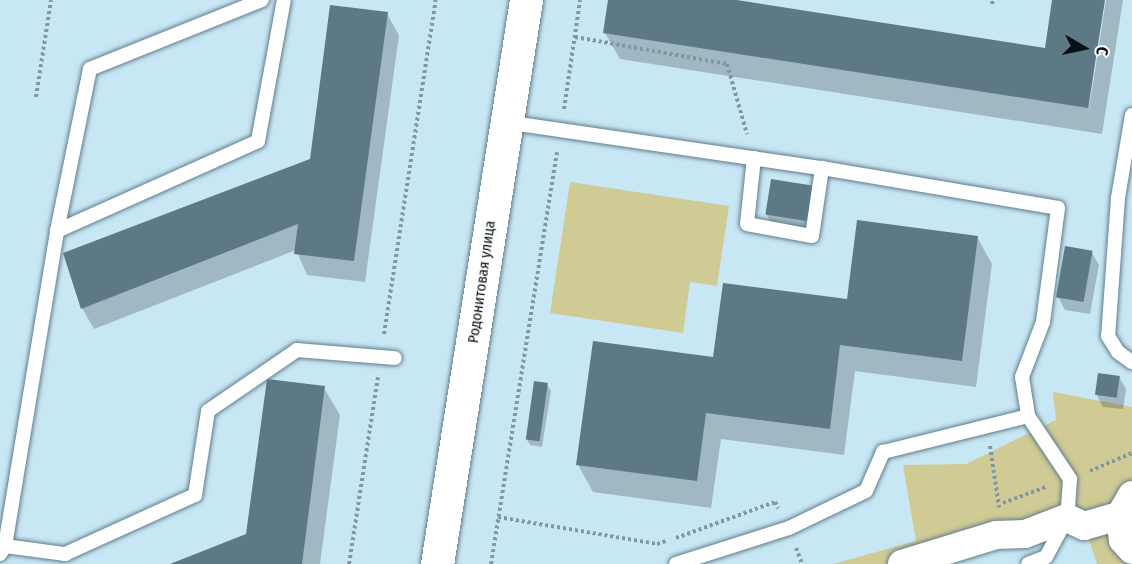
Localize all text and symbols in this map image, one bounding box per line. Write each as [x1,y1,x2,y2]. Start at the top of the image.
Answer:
north arrow [1054,18,1114,78]
text: С [1092,45,1112,57]
street label: Родонитовая улица [464,220,500,344]

